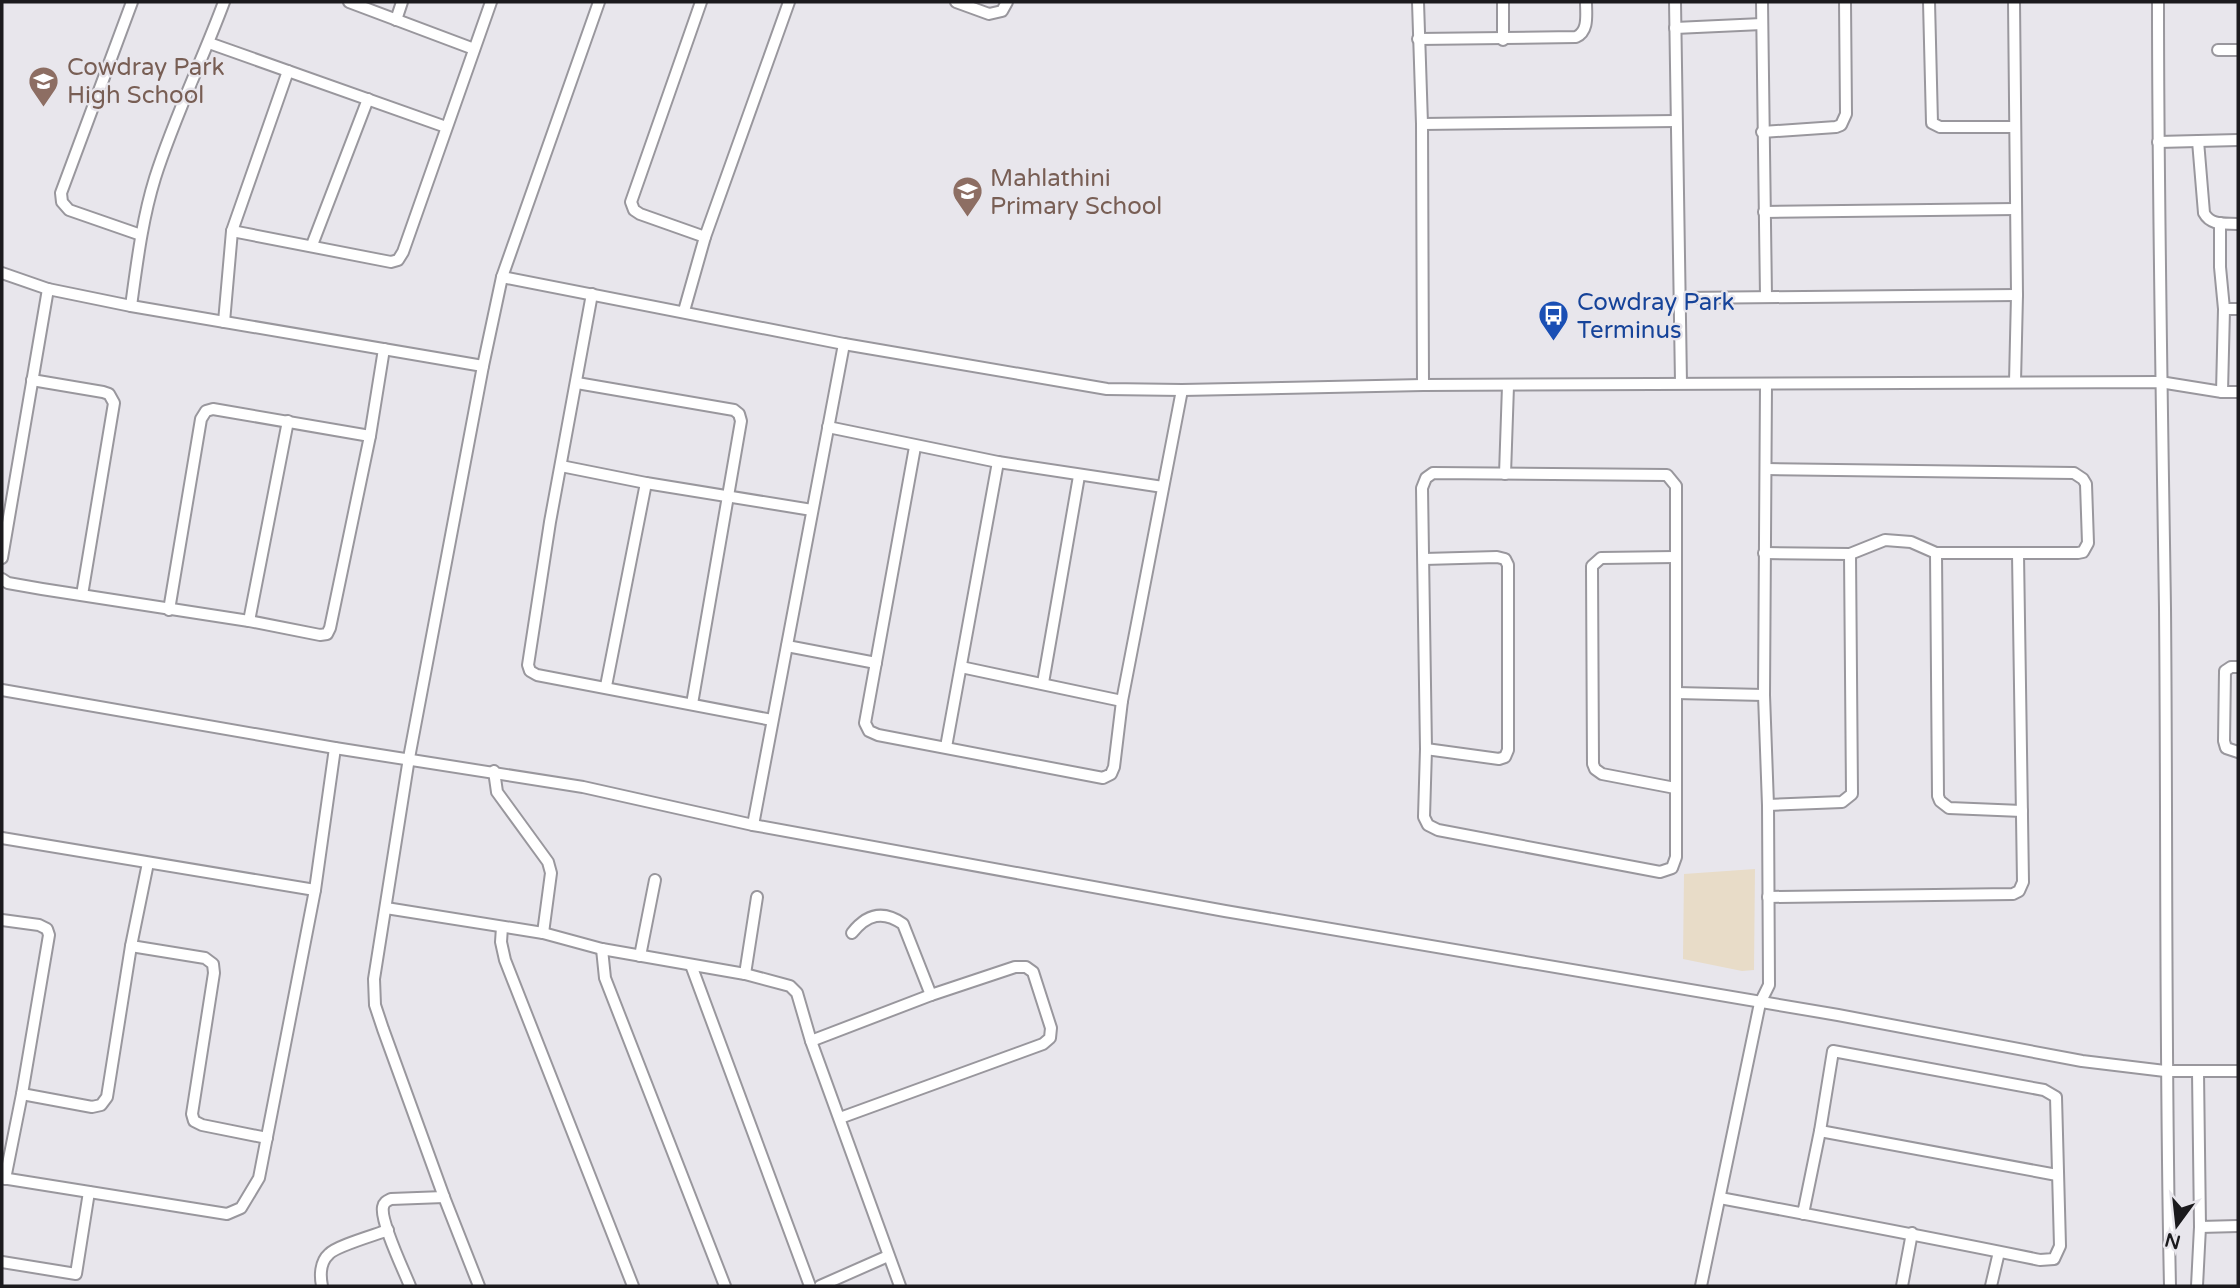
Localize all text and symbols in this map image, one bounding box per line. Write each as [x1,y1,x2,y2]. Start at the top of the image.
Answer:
place label: Cowdray Park High School [67,53,225,110]
school or university icon: Cowdray Park High School [27,64,61,108]
place label: Mahlathini Primary School [990,164,1162,221]
school or university icon: Mahlathini Primary School [950,175,984,219]
place label: Cowdray Park Terminus [1577,288,1735,345]
bus stop icon: Cowdray Park Terminus [1537,299,1571,343]
north arrow [2142,1190,2212,1260]
text: N [2163,1228,2183,1253]

